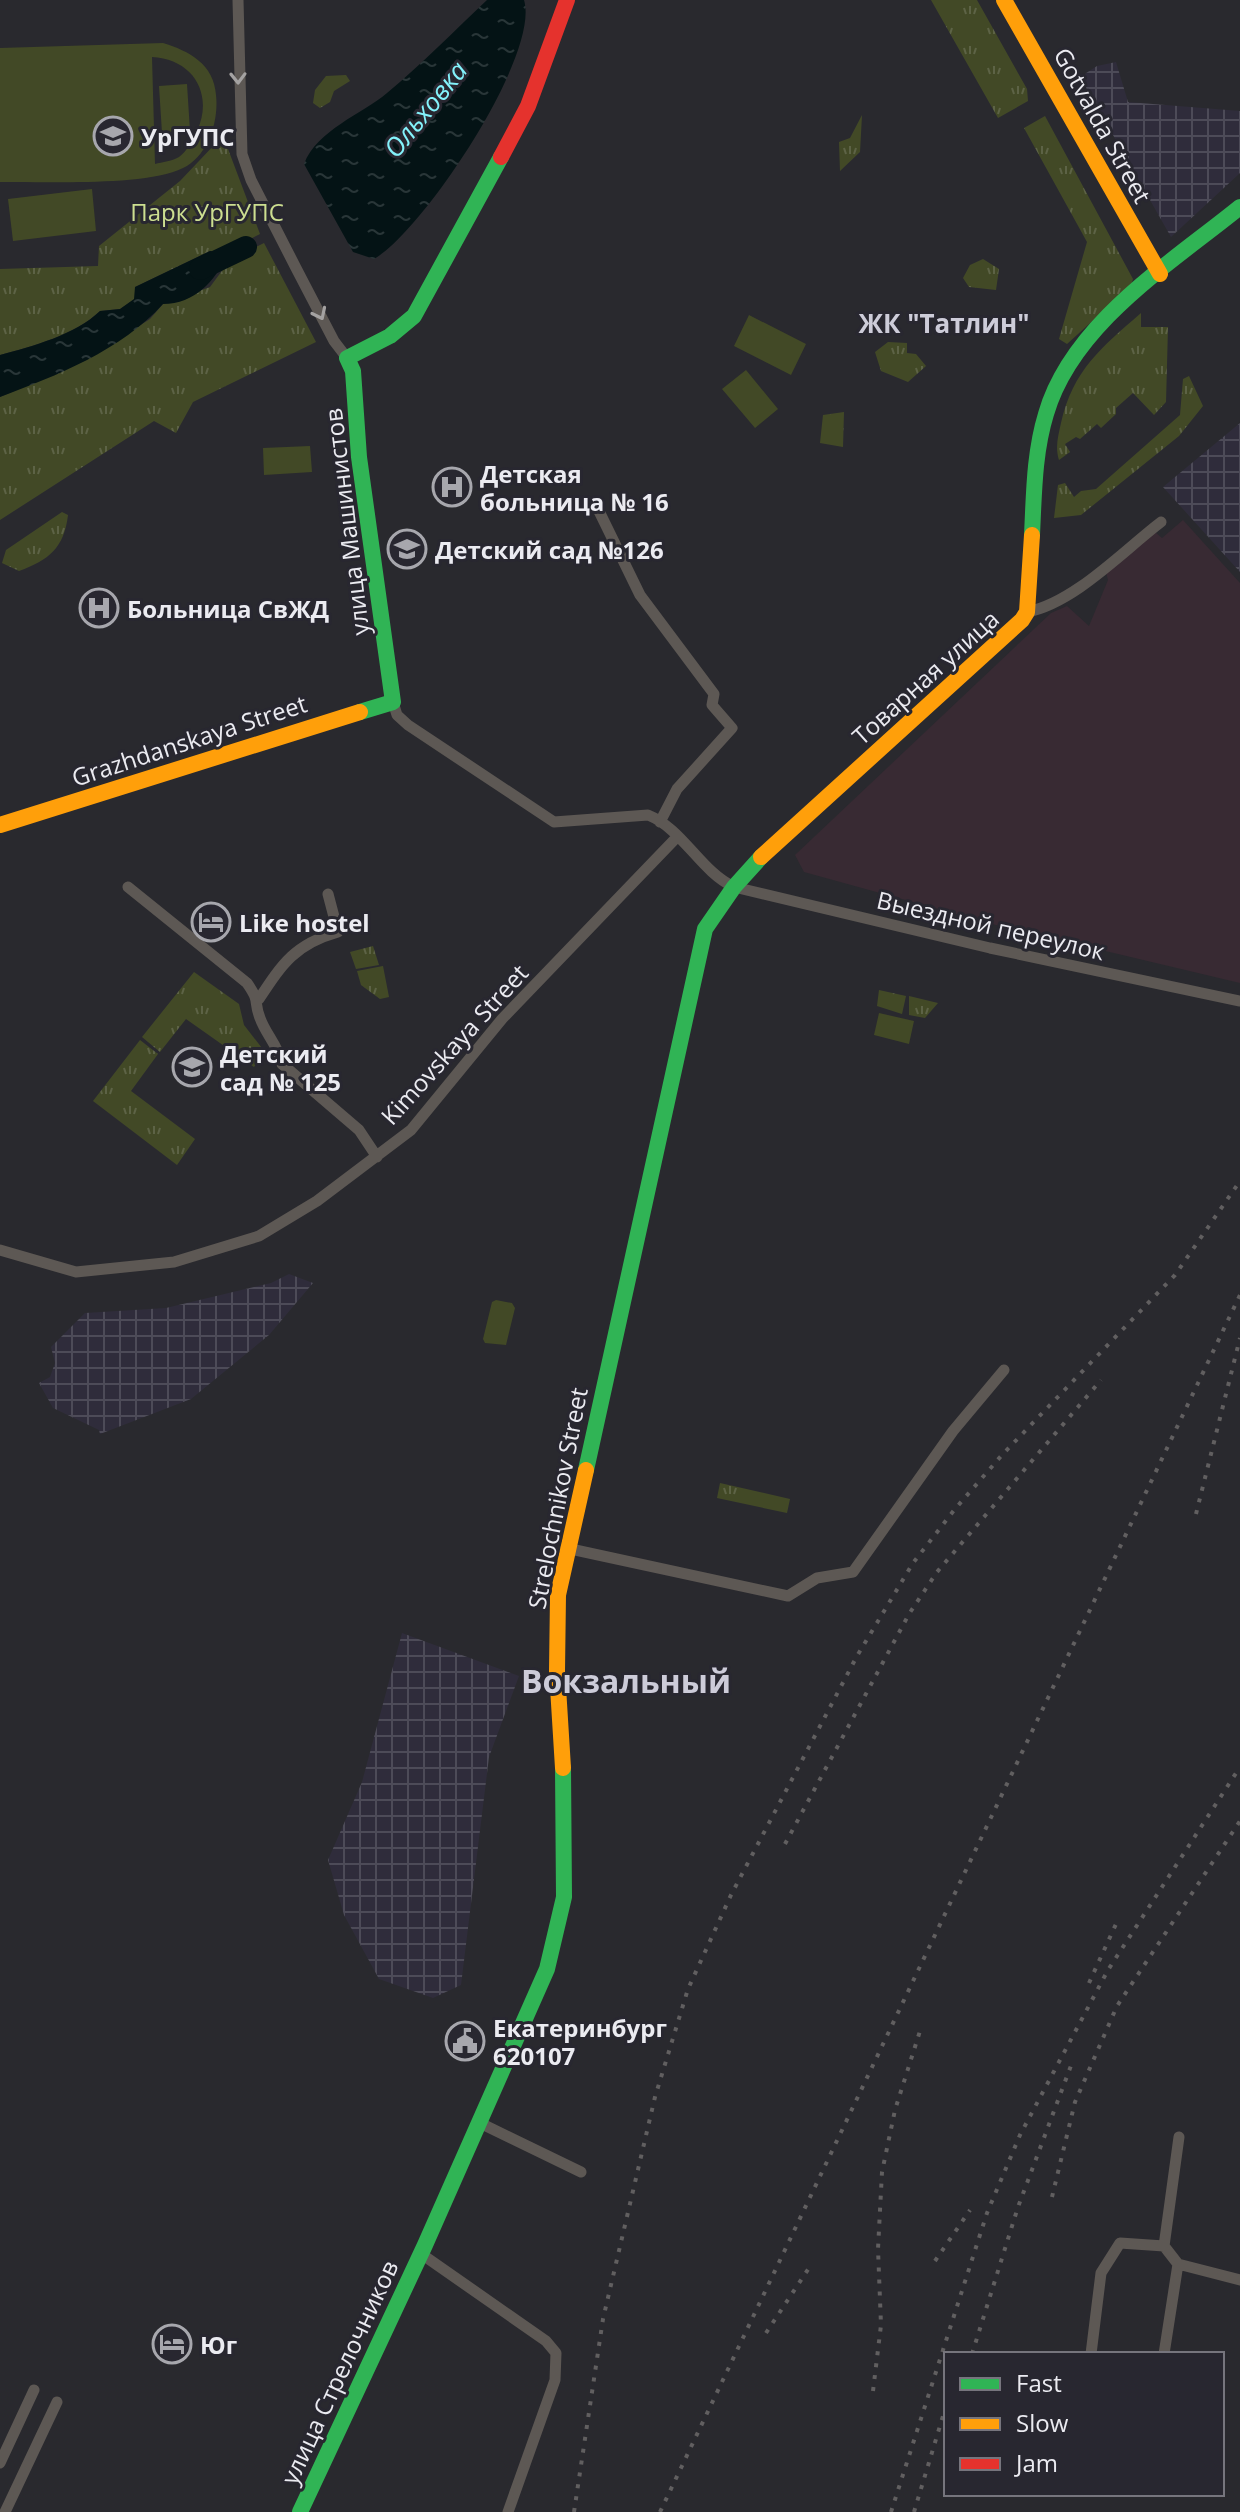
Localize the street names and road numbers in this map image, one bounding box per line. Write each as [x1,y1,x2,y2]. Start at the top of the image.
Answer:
street label: Gotvalda Street [1047,41,1159,209]
street label: улица Машинистов [316,407,376,637]
street label: Товарная улица [845,602,1005,752]
street label: Grazhdanskaya Street [67,686,311,794]
street label: Выездной переулок [874,883,1109,967]
street label: Kimovskaya Street [373,957,535,1131]
street label: Strelochnikov Street [519,1385,595,1611]
street label: улица Стрелочников [272,2254,406,2490]

